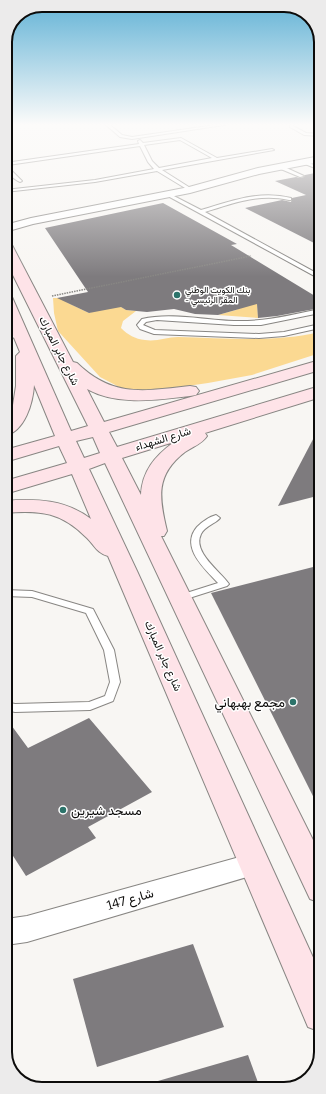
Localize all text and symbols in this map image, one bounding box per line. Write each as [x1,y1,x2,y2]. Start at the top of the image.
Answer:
place label: بنك الكويت الوطني - المقر الرئيسي [185,285,251,307]
marker: بنك الكويت الوطني - المقر الرئيسي [172,290,182,300]
street label: شارع جابر المبارك [35,314,82,388]
street label: شارع الشهداء [134,424,193,455]
street label: شارع جابر المبارك [141,619,184,694]
place label: مجمع بهبهاني [215,695,285,713]
marker: مجمع بهبهاني [288,697,298,707]
place label: مسجد شيرين [71,803,142,819]
marker: مسجد شيرين [58,805,68,815]
street label: شارع 147 [105,885,156,915]

